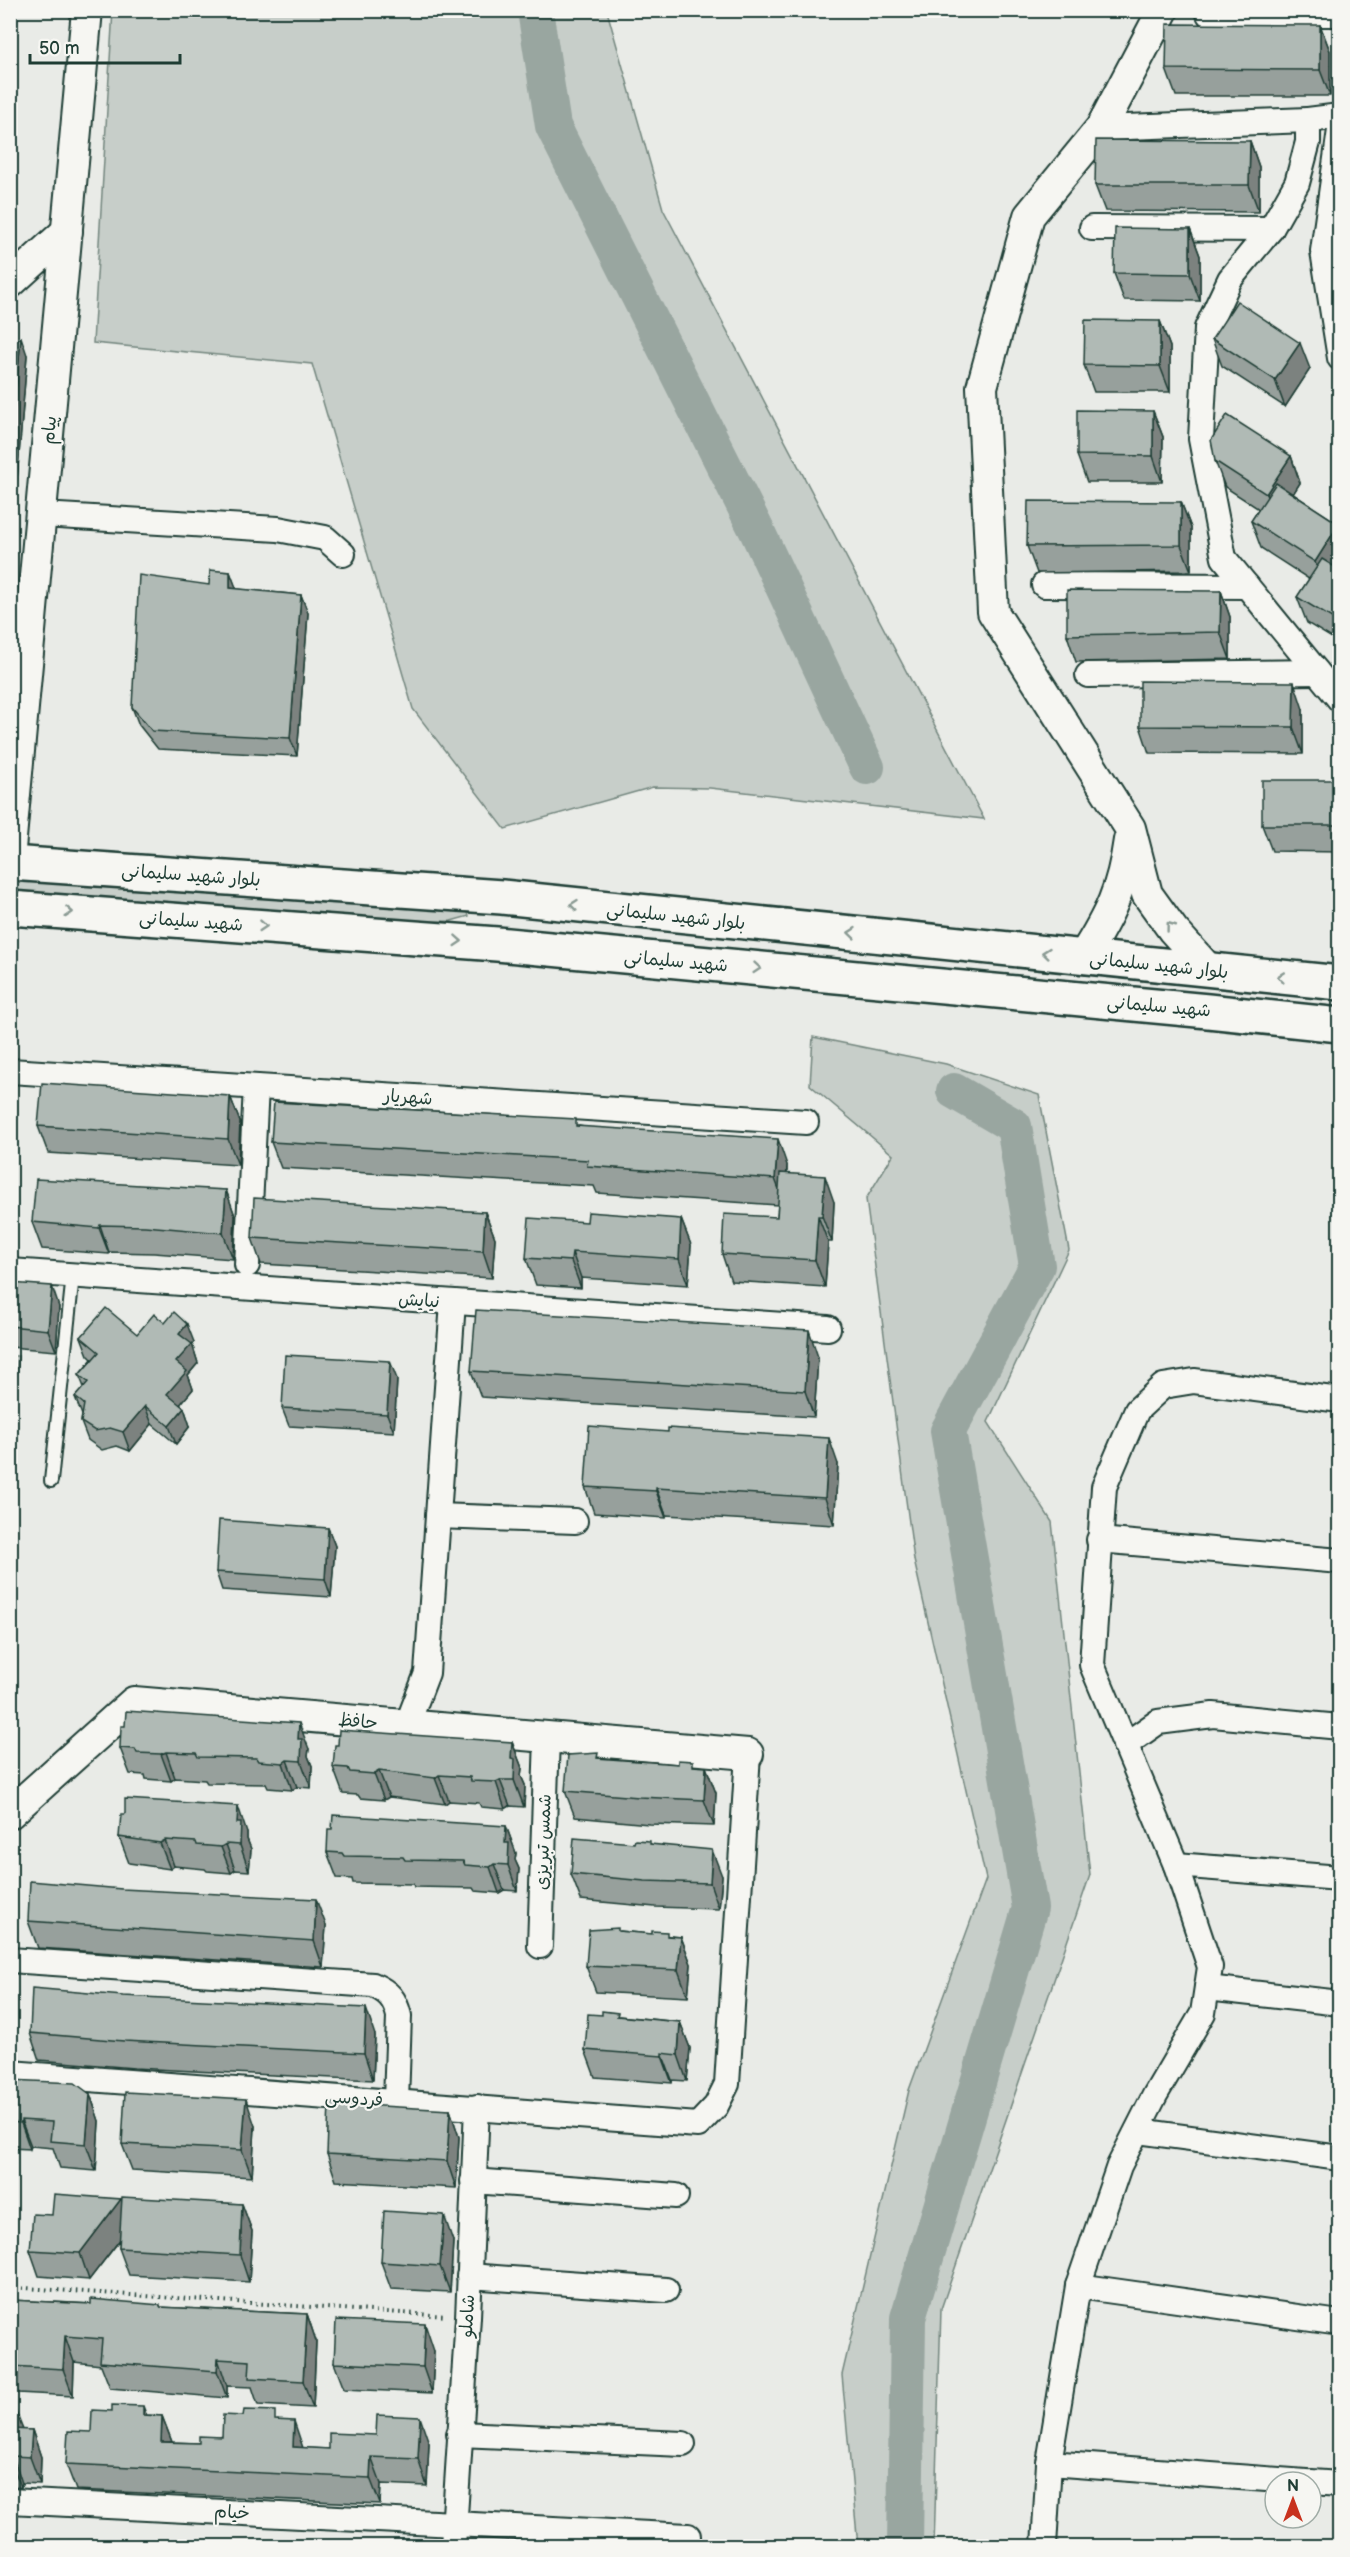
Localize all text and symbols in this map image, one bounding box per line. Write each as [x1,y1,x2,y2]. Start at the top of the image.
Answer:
scale bar [30,27,180,65]
text: 50 m [39,38,80,59]
street label: پیام [38,415,64,445]
street label: بلوار شهید سلیمانی [121,860,261,891]
one-way arrow [569,899,579,912]
street label: بلوار شهید سلیمانی [606,899,746,934]
one-way arrow [64,905,73,918]
street label: شهید سلیمانی [138,907,244,936]
one-way arrow [259,920,268,933]
one-way arrow [1167,922,1178,933]
one-way arrow [847,928,856,940]
one-way arrow [453,934,462,947]
street label: شهید سلیمانی [623,946,729,976]
one-way arrow [1041,947,1050,960]
street label: بلوار شهید سلیمانی [1089,948,1229,983]
one-way arrow [752,961,761,974]
one-way arrow [1277,971,1286,984]
street label: شهید سلیمانی [1106,991,1212,1021]
street label: شهریار [381,1085,433,1110]
street label: نیایش [398,1289,440,1312]
street label: حافظ [337,1709,379,1734]
street label: شمس تبریزی [531,1794,556,1891]
street label: فردوسی [324,2086,384,2111]
street label: شاملو [456,2294,480,2339]
north arrow [1263,2470,1323,2530]
text: N [1287,2477,1299,2496]
street label: خیام [213,2501,250,2527]

